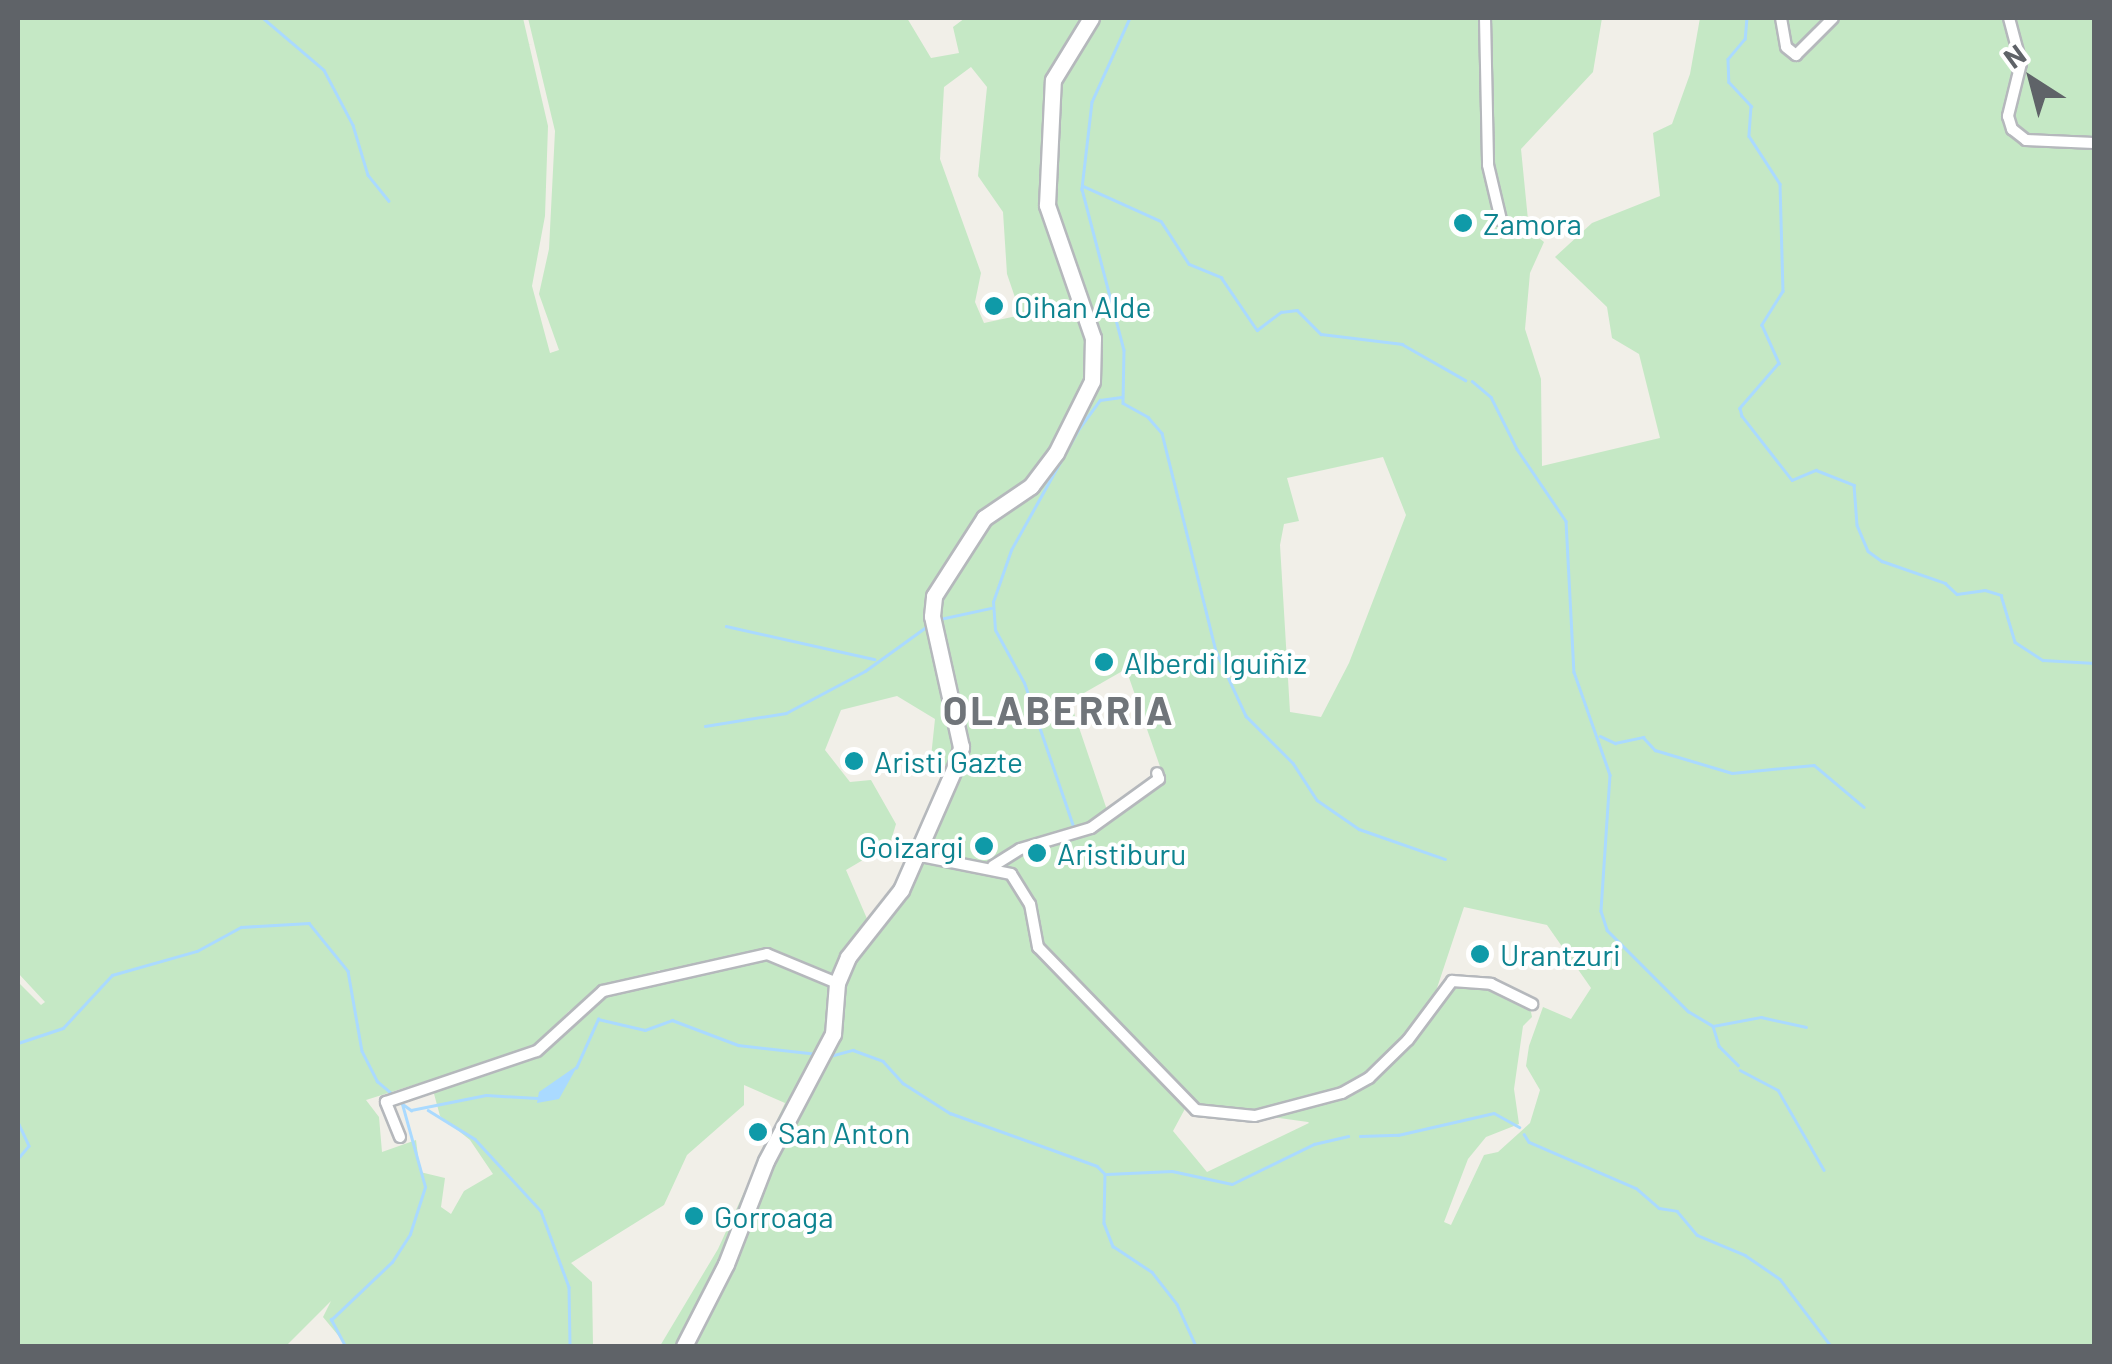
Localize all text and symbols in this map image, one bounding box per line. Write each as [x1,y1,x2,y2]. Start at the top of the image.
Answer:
north arrow [1982,30,2082,130]
text: N [1997,37,2032,75]
place label: Zamora [1483,205,1582,241]
marker: Zamora [1452,212,1474,234]
place label: Oihan Alde [1014,288,1151,324]
marker: Oihan Alde [983,295,1005,317]
place label: Alberdi Iguiñiz [1124,644,1307,680]
marker: Alberdi Iguiñiz [1093,651,1115,673]
district label: OLABERRIA [943,685,1175,733]
place label: Aristi Gazte [874,743,1023,779]
marker: Aristi Gazte [843,750,865,772]
place label: Goizargi [859,828,964,864]
marker: Goizargi [973,835,995,857]
place label: Aristiburu [1057,835,1186,871]
marker: Aristiburu [1026,842,1048,864]
place label: Urantzuri [1500,936,1621,972]
marker: Urantzuri [1469,943,1491,965]
place label: San Anton [778,1114,910,1150]
marker: San Anton [747,1121,769,1143]
place label: Gorroaga [714,1198,833,1234]
marker: Gorroaga [683,1205,705,1227]

